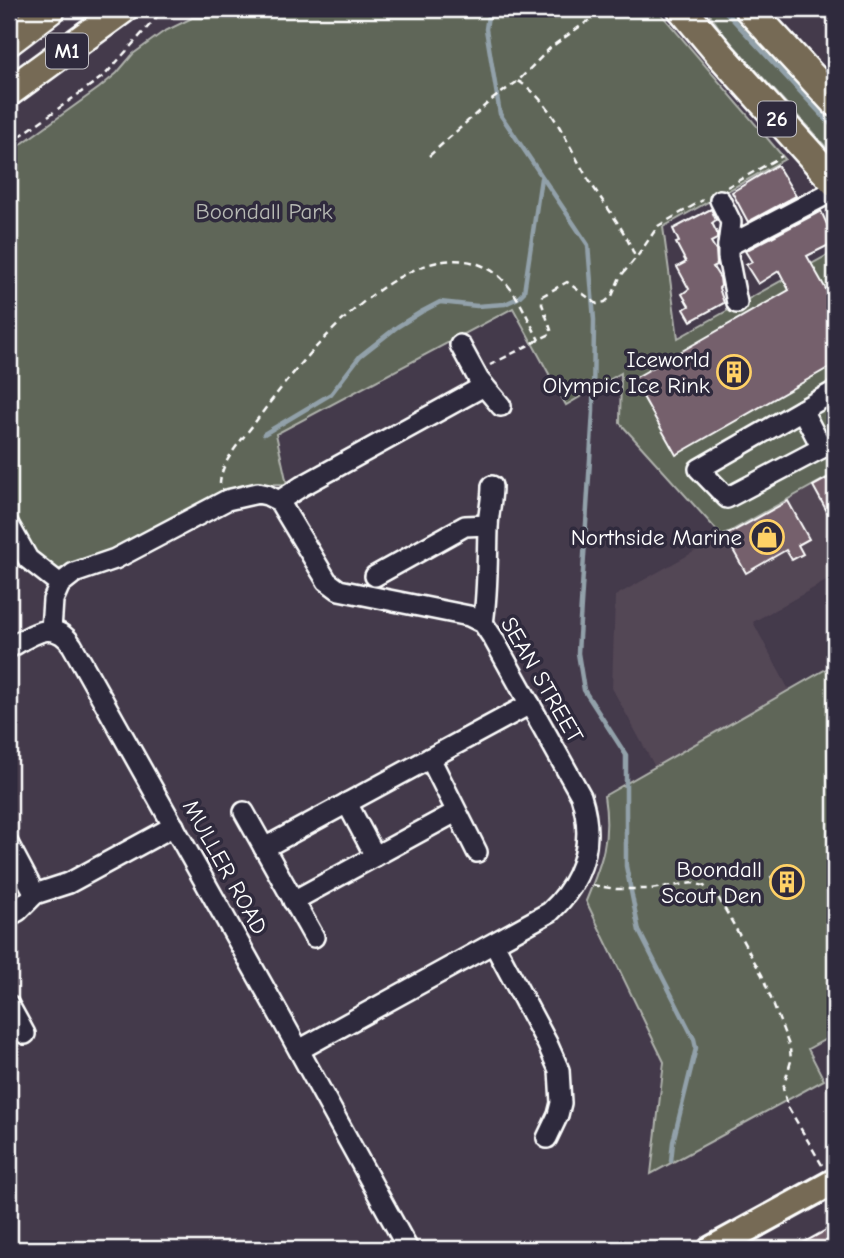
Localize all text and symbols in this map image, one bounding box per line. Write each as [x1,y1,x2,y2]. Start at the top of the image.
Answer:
road number: M1 [46,34,88,68]
road number: 26 [758,102,796,136]
park label: Boondall Park [195,198,333,225]
place label: Iceworld Olympic Ice Rink [543,346,710,399]
building icon: Iceworld Olympic Ice Rink [715,353,753,391]
shop icon: Northside Marine [748,518,786,556]
place label: Northside Marine [571,524,742,551]
street label: SEAN STREET [495,612,589,748]
street label: MULLER ROAD [177,795,273,939]
place label: Boondall Scout Den [661,856,762,909]
building icon: Boondall Scout Den [768,863,806,901]

